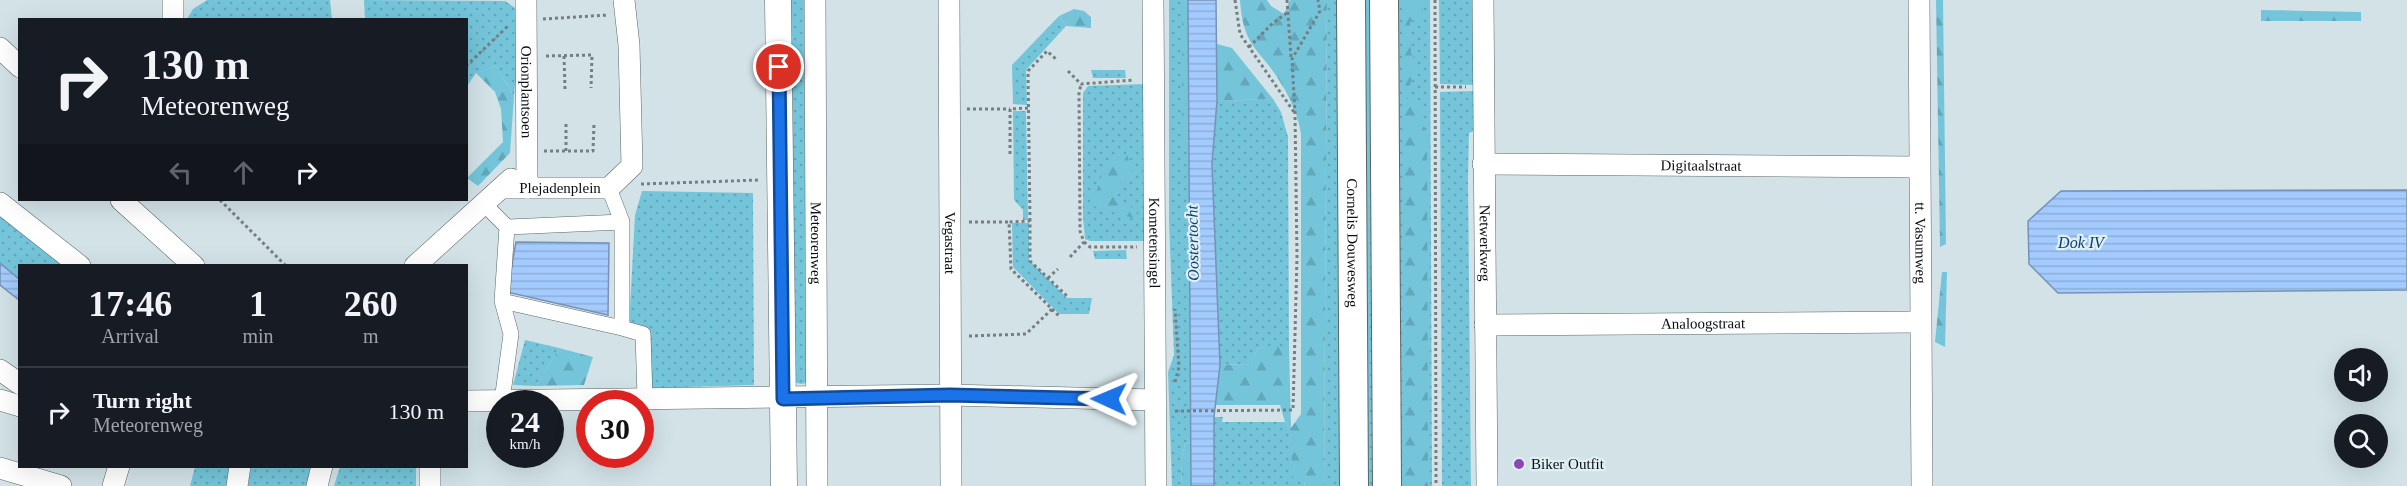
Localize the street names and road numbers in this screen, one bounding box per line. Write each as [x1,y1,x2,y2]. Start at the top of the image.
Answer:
street label: Orionplantsoen [518,46,535,139]
street label: Digitaalstraat [1660,157,1742,174]
street label: Cornelis Douwesweg [1344,179,1361,308]
street label: Plejadenplein [519,180,601,196]
street label: Kometensingel [1146,198,1163,288]
street label: Meteorenweg [808,202,824,285]
street label: tt. Vasumweg [1912,202,1929,284]
street label: Netwerkweg [1477,205,1493,282]
street label: Vegastraat [942,212,958,275]
street label: Analoogstraat [1661,315,1746,332]

